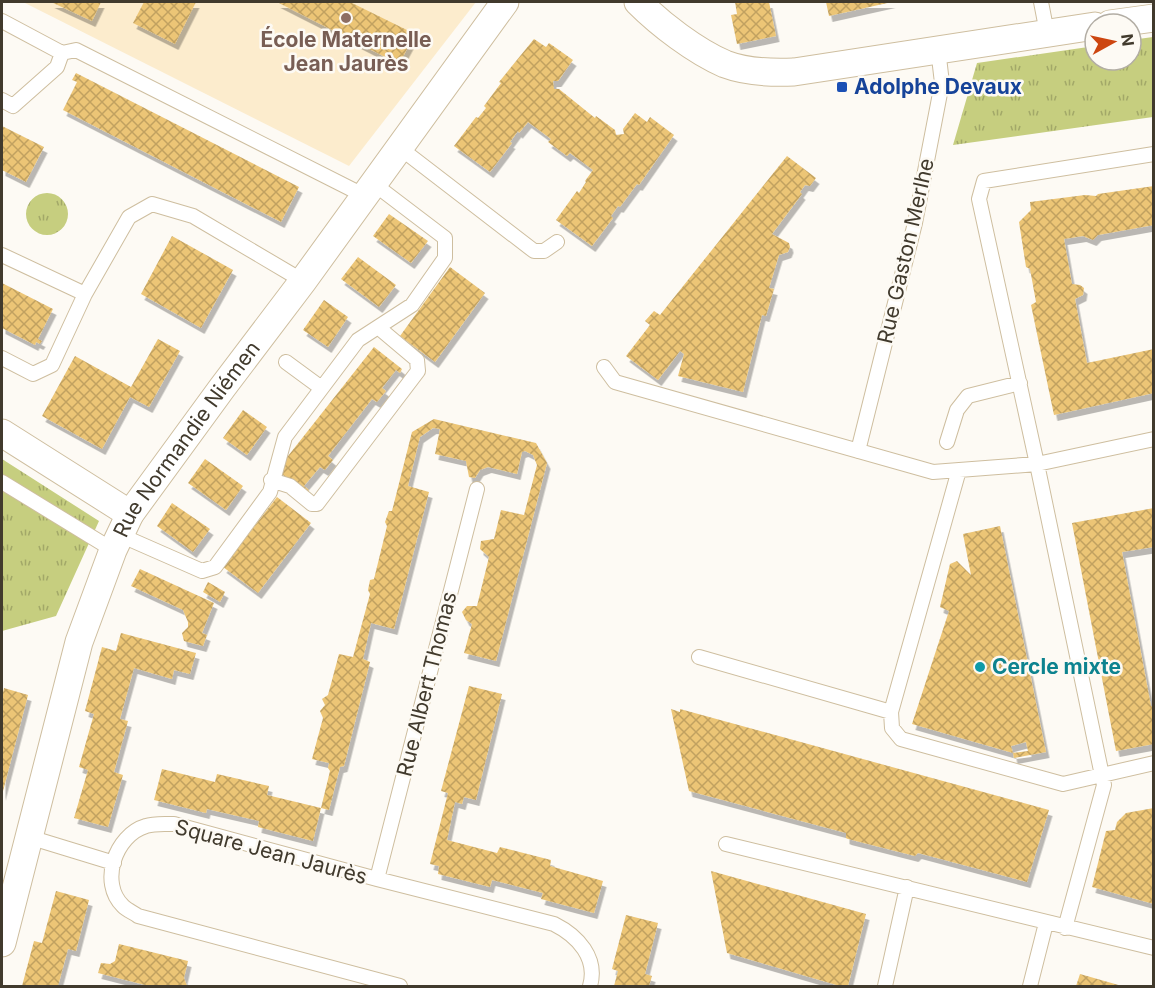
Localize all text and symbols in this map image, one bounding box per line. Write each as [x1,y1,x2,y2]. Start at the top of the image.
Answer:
marker: École Maternelle Jean Jaurès [339,11,353,25]
north arrow [1083,12,1143,72]
place label: École Maternelle Jean Jaurès [260,26,432,76]
text: N [1117,32,1139,47]
place label: Adolphe Devaux [854,74,1022,99]
marker: Adolphe Devaux [835,80,849,94]
street label: Rue Gaston Merlhe [872,156,939,346]
street label: Rue Normandie Niémen [108,336,265,541]
street label: Rue Albert Thomas [391,589,462,779]
place label: Cercle mixte [992,654,1121,679]
marker: Cercle mixte [973,660,987,674]
street label: Square Jean Jaurès [172,814,370,889]

